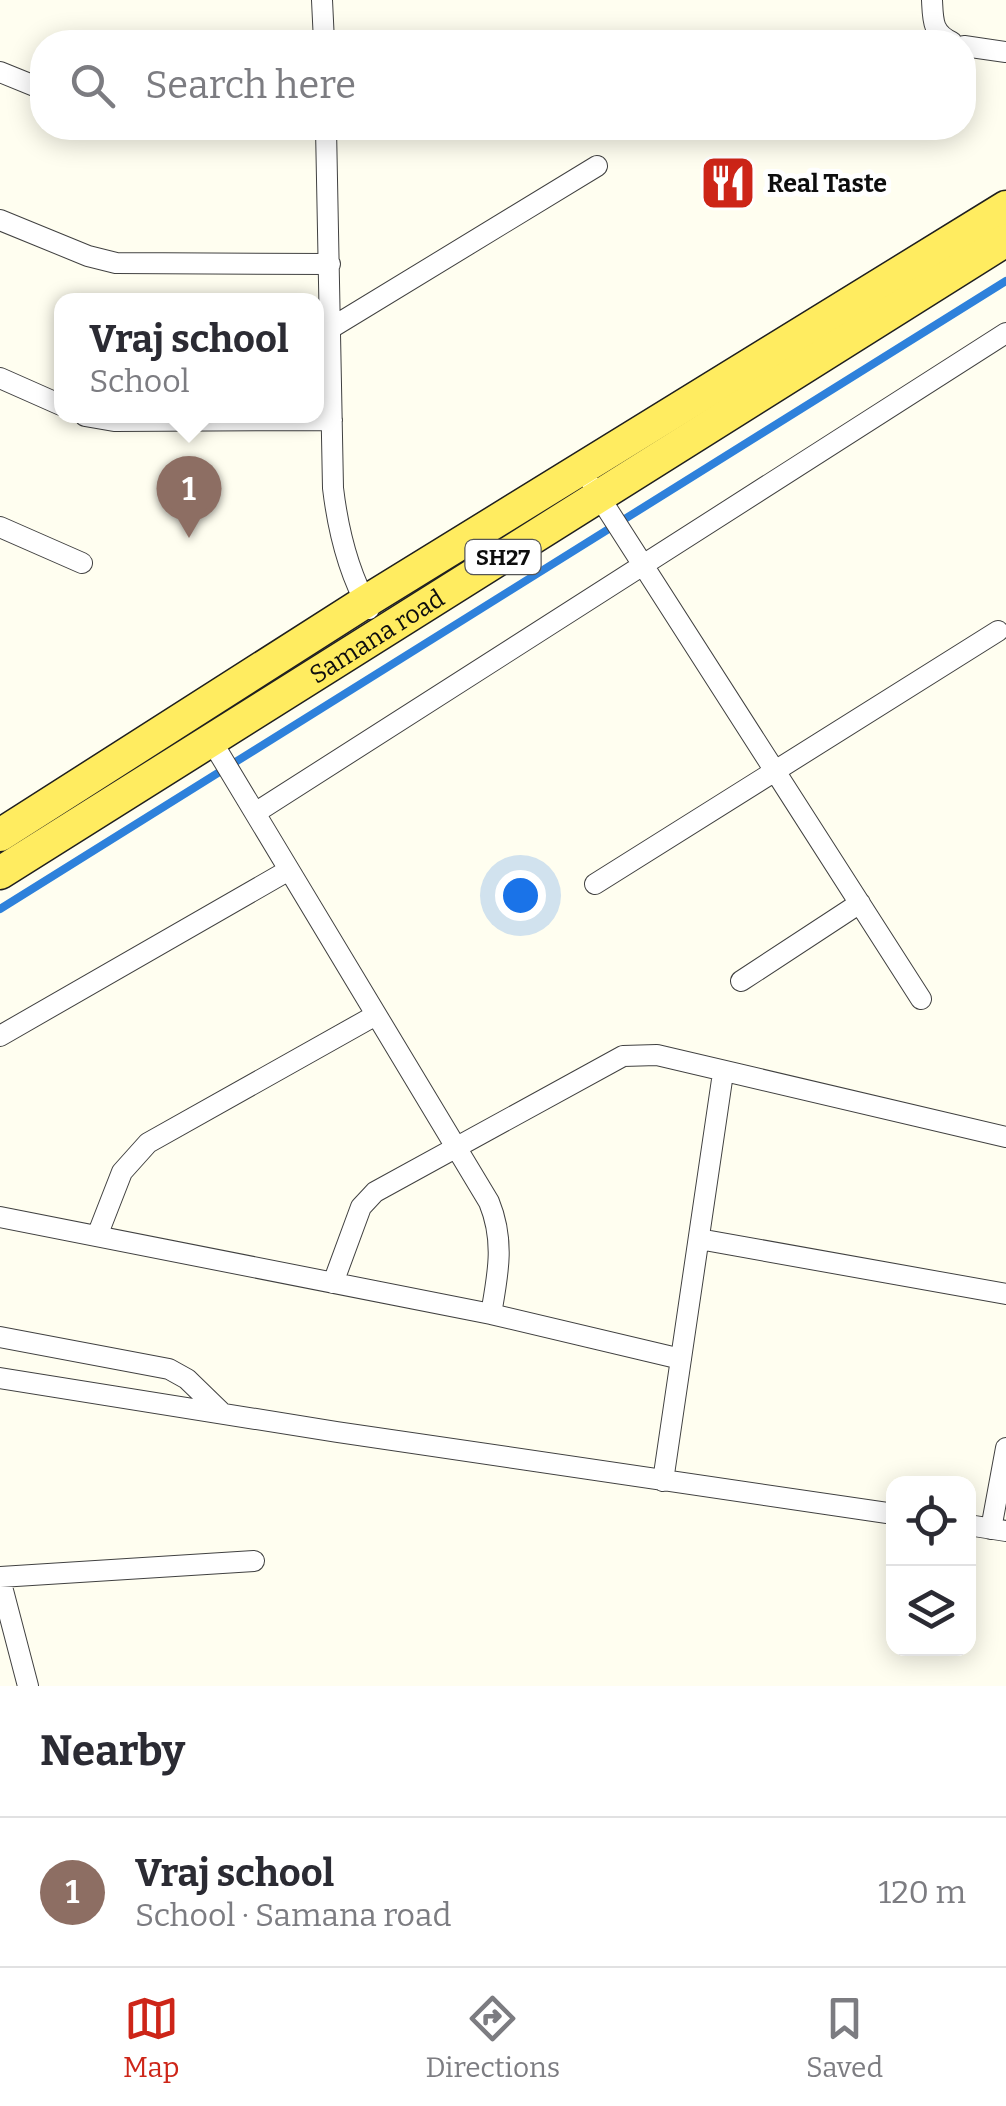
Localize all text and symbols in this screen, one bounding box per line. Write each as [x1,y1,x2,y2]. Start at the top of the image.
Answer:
search box [30,30,976,140]
icon: search [65,58,120,113]
text: Search here [145,62,356,108]
restaurant icon: Real Taste [698,153,758,213]
place label: Real Taste [767,169,887,199]
popup [54,293,324,423]
text: Vraj school [89,316,289,362]
text: School [89,362,190,400]
pin: 1 [156,456,222,538]
road number: SH27 [466,540,540,574]
street label: Samana road [304,583,450,690]
your location [495,870,546,921]
map controls [886,1476,976,1656]
button: locate [886,1476,976,1566]
button: layers [886,1566,976,1656]
text: Nearby [40,1726,185,1776]
text: Vraj school [135,1850,334,1896]
text: 1 [66,1873,79,1911]
text: 120 m [878,1873,966,1911]
text: School · Samana road [135,1896,452,1934]
tab: Map [123,1991,179,2084]
tab: Directions [425,1991,560,2084]
tab: Saved [806,1991,883,2084]

